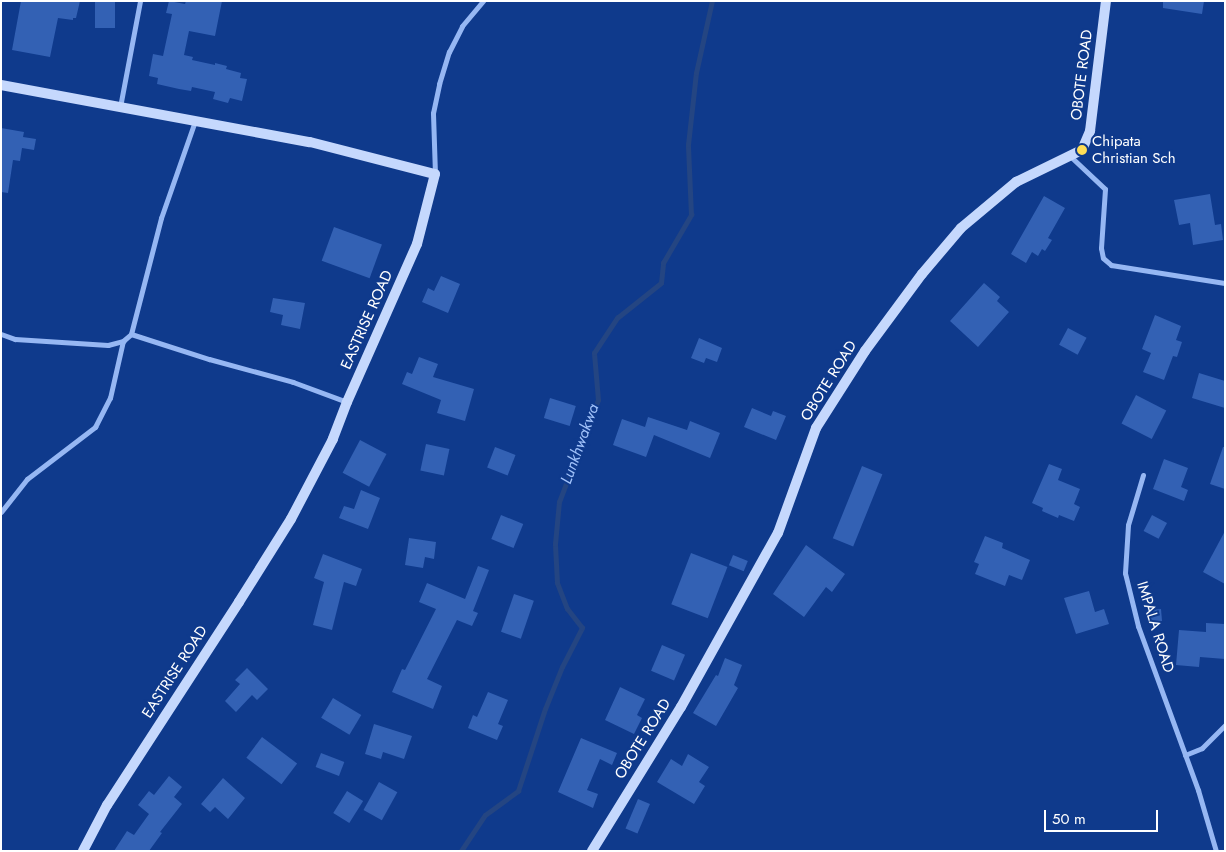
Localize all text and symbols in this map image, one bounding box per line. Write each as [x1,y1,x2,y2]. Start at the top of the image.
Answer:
street label: OBOTE ROAD [1068,29,1096,121]
place label: Chipata Christian Sch [1092,132,1176,167]
marker: Chipata Christian Sch [1076,144,1088,156]
street label: EASTRISE ROAD [337,268,397,372]
street label: OBOTE ROAD [797,338,861,424]
water label: Lunkhwakwa [557,401,603,487]
street label: IMPALA ROAD [1133,579,1177,675]
street label: EASTRISE ROAD [139,623,211,721]
street label: OBOTE ROAD [611,696,675,782]
scale bar [1046,800,1160,832]
text: 50 m [1052,808,1086,830]

